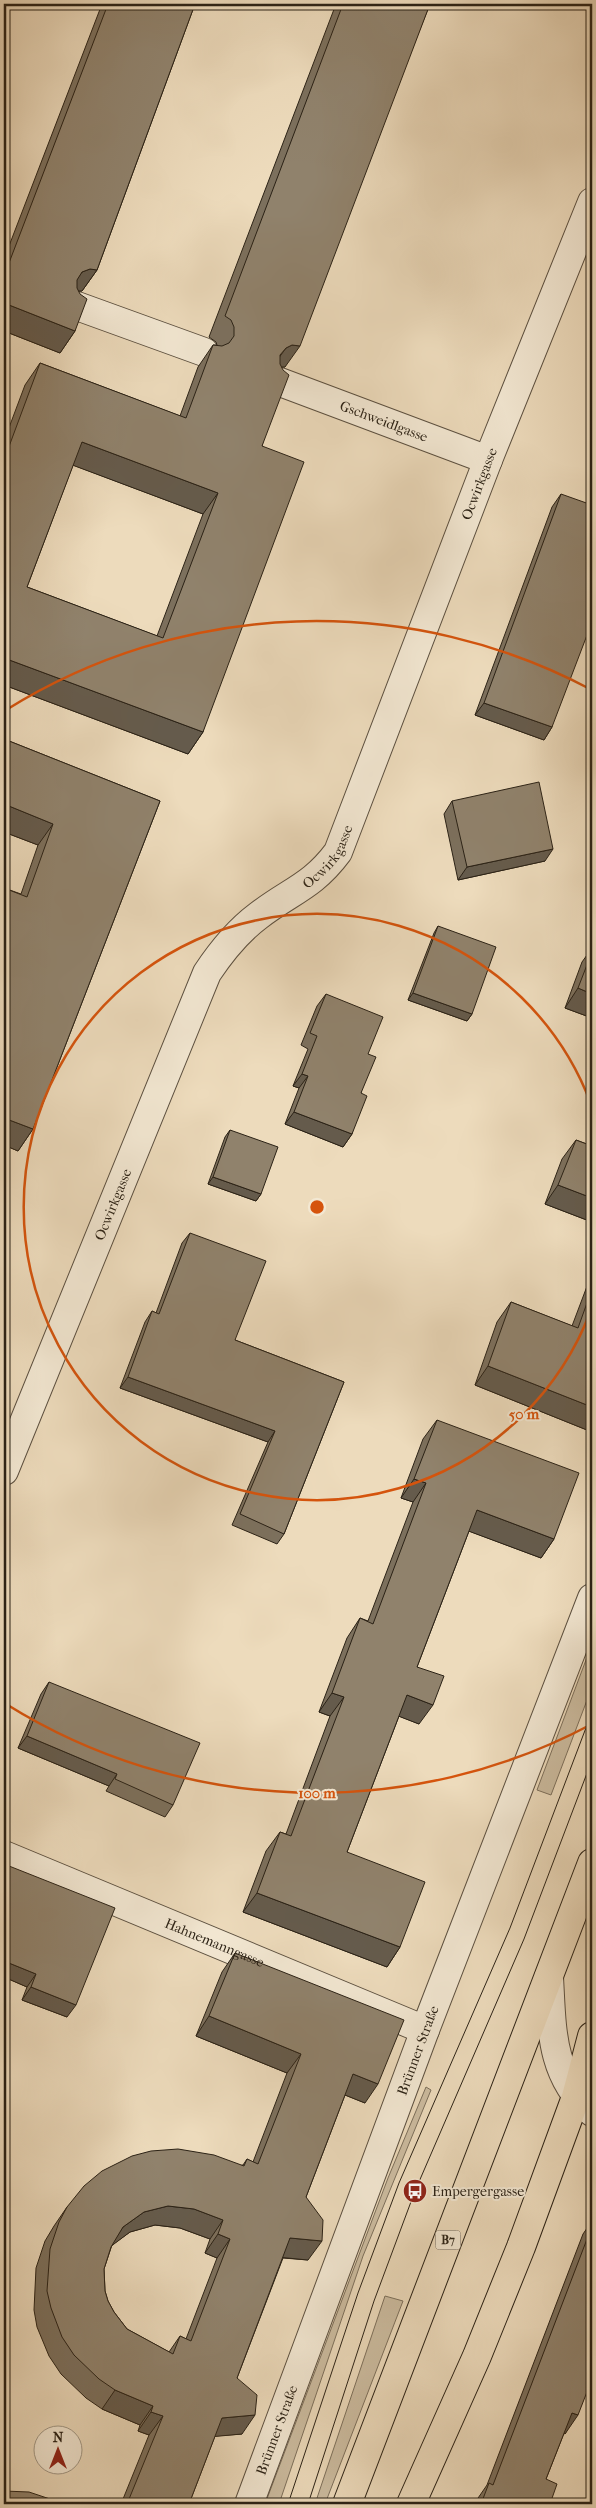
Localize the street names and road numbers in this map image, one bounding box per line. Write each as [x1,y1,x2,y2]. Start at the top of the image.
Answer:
street label: Gschweidlgasse [337,397,430,446]
street label: Ocwirkgasse [458,445,501,523]
street label: Ocwirkgasse [299,823,357,893]
street label: Ocwirkgasse [91,1166,135,1243]
street label: Hahnemanngasse [162,1915,267,1971]
street label: Brünner Straße [394,2003,443,2098]
road number: B7 [436,2230,460,2250]
street label: Brünner Straße [253,2383,301,2477]

